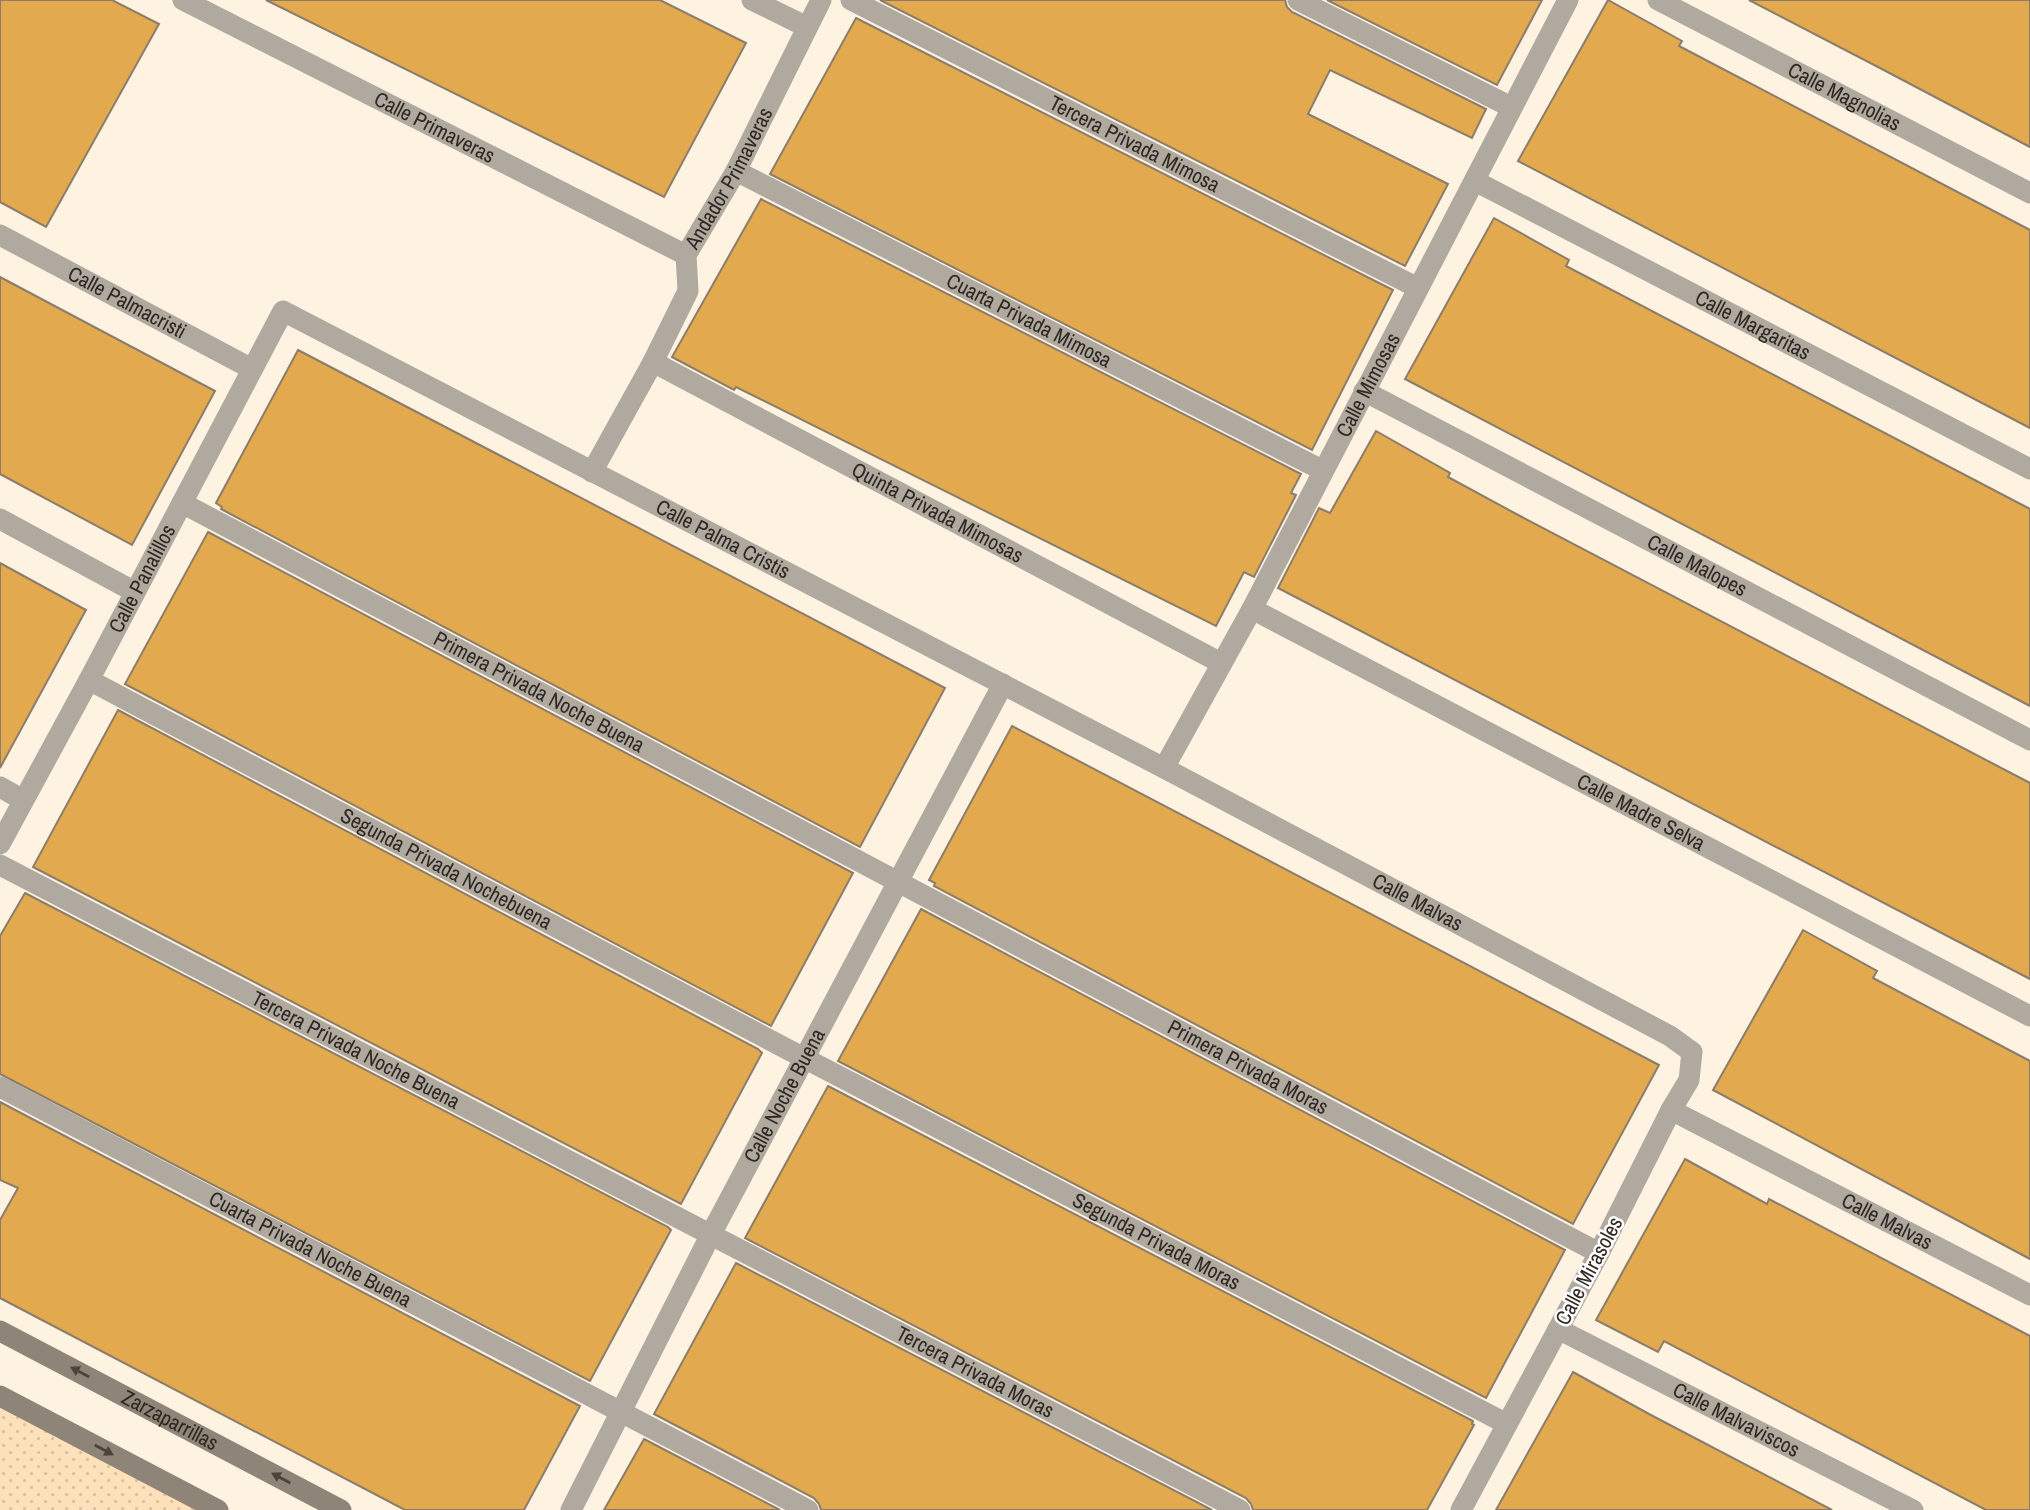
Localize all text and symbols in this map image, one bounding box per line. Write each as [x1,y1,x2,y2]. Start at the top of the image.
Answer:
street label: Calle Magnolias [1783,55,1906,138]
street label: Calle Primaveras [369,84,500,170]
street label: Tercera Privada Mimosa [1045,88,1225,199]
street label: Andador Primaveras [677,102,779,255]
street label: Calle Palmacristi [63,259,192,346]
street label: Cuarta Privada Mimosa [942,266,1117,375]
street label: Calle Margaritas [1690,283,1816,367]
street label: Calle Mimosas [1329,328,1407,442]
street label: Quinta Privada Mimosas [847,455,1029,570]
street label: Calle Palma Cristis [651,492,795,586]
street label: Calle Panalillos [101,519,182,638]
street label: Calle Malopes [1642,527,1752,603]
street label: Primera Privada Noche Buena [429,624,650,759]
street label: Calle Madre Selva [1572,767,1711,858]
street label: Segunda Privada Nochebuena [335,800,558,936]
street label: Calle Malvas [1368,866,1468,938]
street label: Tercera Privada Noche Buena [247,983,465,1116]
street label: Primera Privada Moras [1163,1012,1334,1121]
street label: Calle Noche Buena [736,1023,832,1168]
street label: Cuarta Privada Noche Buena [204,1184,417,1314]
street label: Segunda Privada Moras [1067,1185,1246,1297]
street label: Calle Malvas [1837,1185,1938,1256]
street label: Calle Mirasoles [1548,1212,1629,1330]
street label: Tercera Privada Moras [891,1319,1059,1425]
one-way arrow [69,1367,89,1379]
street label: Calle Malvaviscos [1668,1375,1805,1464]
street label: Zarzaparrillas [117,1382,224,1457]
one-way arrow [94,1445,114,1456]
one-way arrow [271,1473,291,1484]

